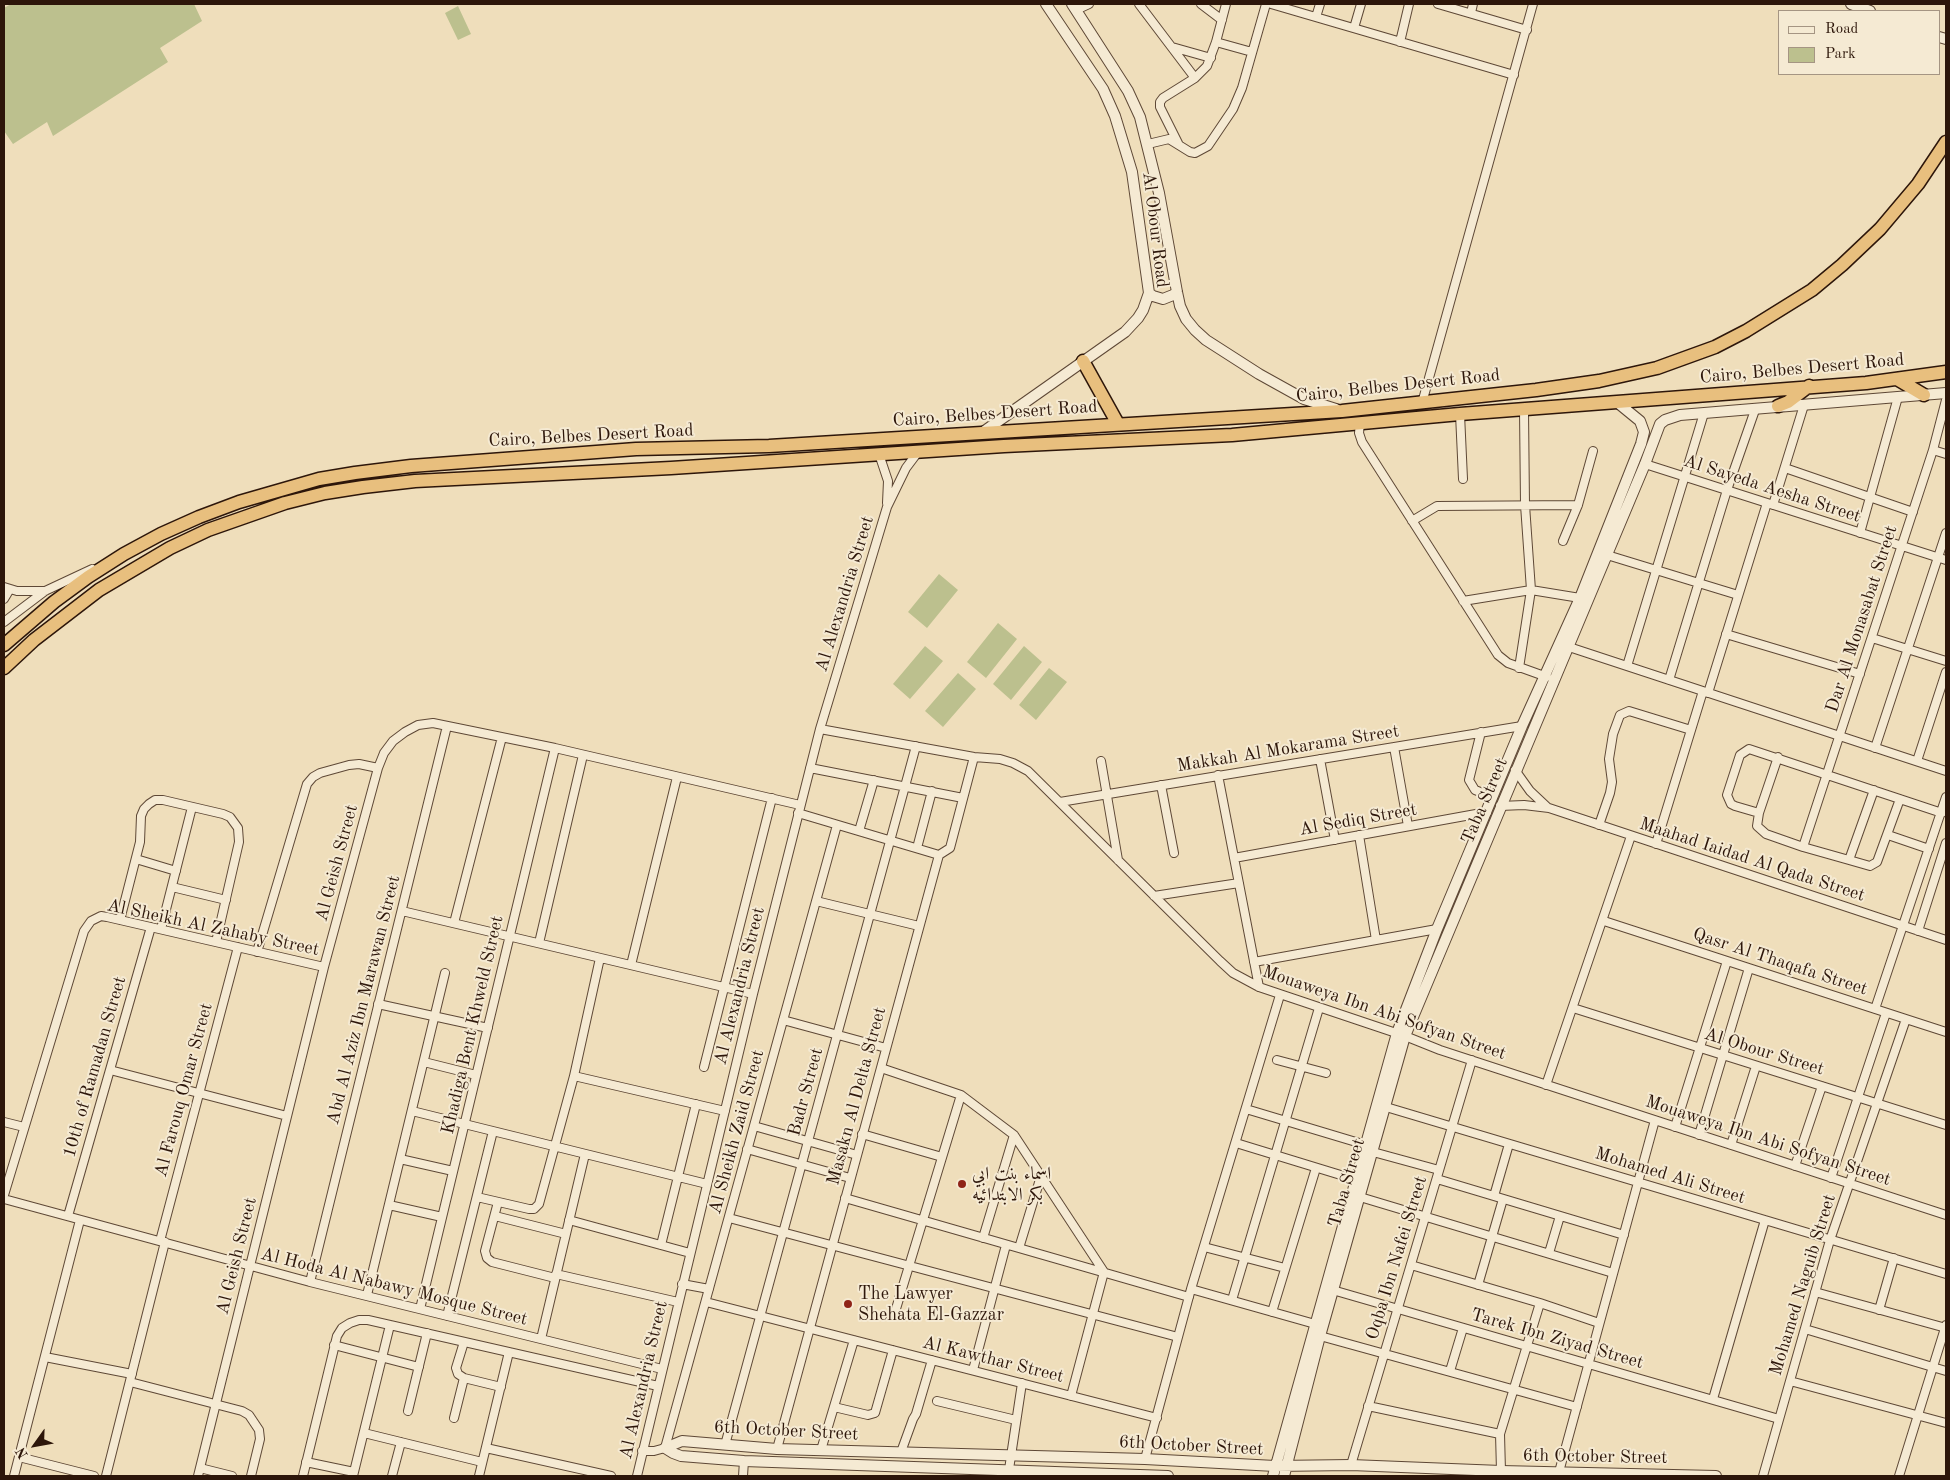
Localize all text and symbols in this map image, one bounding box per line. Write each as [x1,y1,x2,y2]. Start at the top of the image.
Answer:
legend [1778,10,1940,75]
text: Road [1825,22,1858,37]
text: Park [1825,47,1856,62]
street label: Al Obour Road [1137,171,1173,289]
street label: Cairo, Belbes Desert Road [1699,349,1905,389]
street label: Cairo, Belbes Desert Road [1295,365,1501,407]
street label: Cairo, Belbes Desert Road [892,396,1098,432]
street label: Cairo, Belbes Desert Road [488,420,694,452]
street label: Al Sayeda Aesha Street [1681,450,1863,528]
street label: Al Alexandria Street [811,513,879,675]
street label: Dar Al Monasabat Street [1822,523,1902,715]
street label: Makkah Al Mokarama Street [1175,721,1401,777]
street label: Taba Street [1457,755,1513,847]
street label: Al Sediq Street [1297,799,1419,841]
street label: Al Geish Street [311,802,363,924]
street label: Maahad Iaidad Al Qada Street [1637,813,1867,907]
street label: Abd Al Aziz Ibn Marawan Street [323,873,405,1127]
street label: Al Sheikh Al Zahaby Street [105,895,321,961]
street label: Al Alexandria Street [710,905,770,1067]
street label: Khadiga Bent Khweld Street [437,914,509,1136]
street label: Qasr Al Thaqafa Street [1690,924,1870,1000]
street label: Mouaweya Ibn Abi Sofyan Street [1259,961,1509,1065]
street label: 10th of Ramadan Street [59,974,131,1160]
street label: Al Farouq Omar Street [150,1001,218,1179]
street label: Masakn Al Delta Street [823,1005,891,1187]
street label: Al Obour Street [1701,1024,1827,1080]
street label: Badr Street [784,1045,828,1139]
street label: Al Sheikh Zaid Street [705,1047,769,1217]
street label: Mouaweya Ibn Abi Sofyan Street [1643,1091,1893,1191]
street label: Taba Street [1324,1136,1370,1230]
street label: Mohamed Ali Street [1592,1143,1748,1209]
place label: اسماء بنت ابي بكر الابتدائيه [972,1163,1051,1206]
street label: Oqba Ibn Nafei Street [1362,1173,1432,1343]
marker: اسماء بنت ابي بكر الابتدائيه [956,1178,968,1190]
street label: Mohamed Naguib Street [1765,1192,1841,1378]
street label: Al Geish Street [212,1195,262,1317]
street label: Al Hoda Al Nabawy Mosque Street [258,1243,530,1331]
place label: The Lawyer Shehata El-Gazzar [858,1283,1004,1326]
marker: The Lawyer Shehata El-Gazzar [842,1298,854,1310]
street label: Al Alexandria Street [615,1299,673,1461]
street label: Tarek Ibn Ziyad Street [1468,1304,1646,1374]
street label: Al Kawthar Street [920,1332,1066,1388]
street label: 6th October Street [713,1416,859,1446]
north arrow [10,1420,60,1470]
street label: 6th October Street [1118,1431,1264,1461]
text: N [14,1445,31,1461]
street label: 6th October Street [1522,1445,1668,1469]

